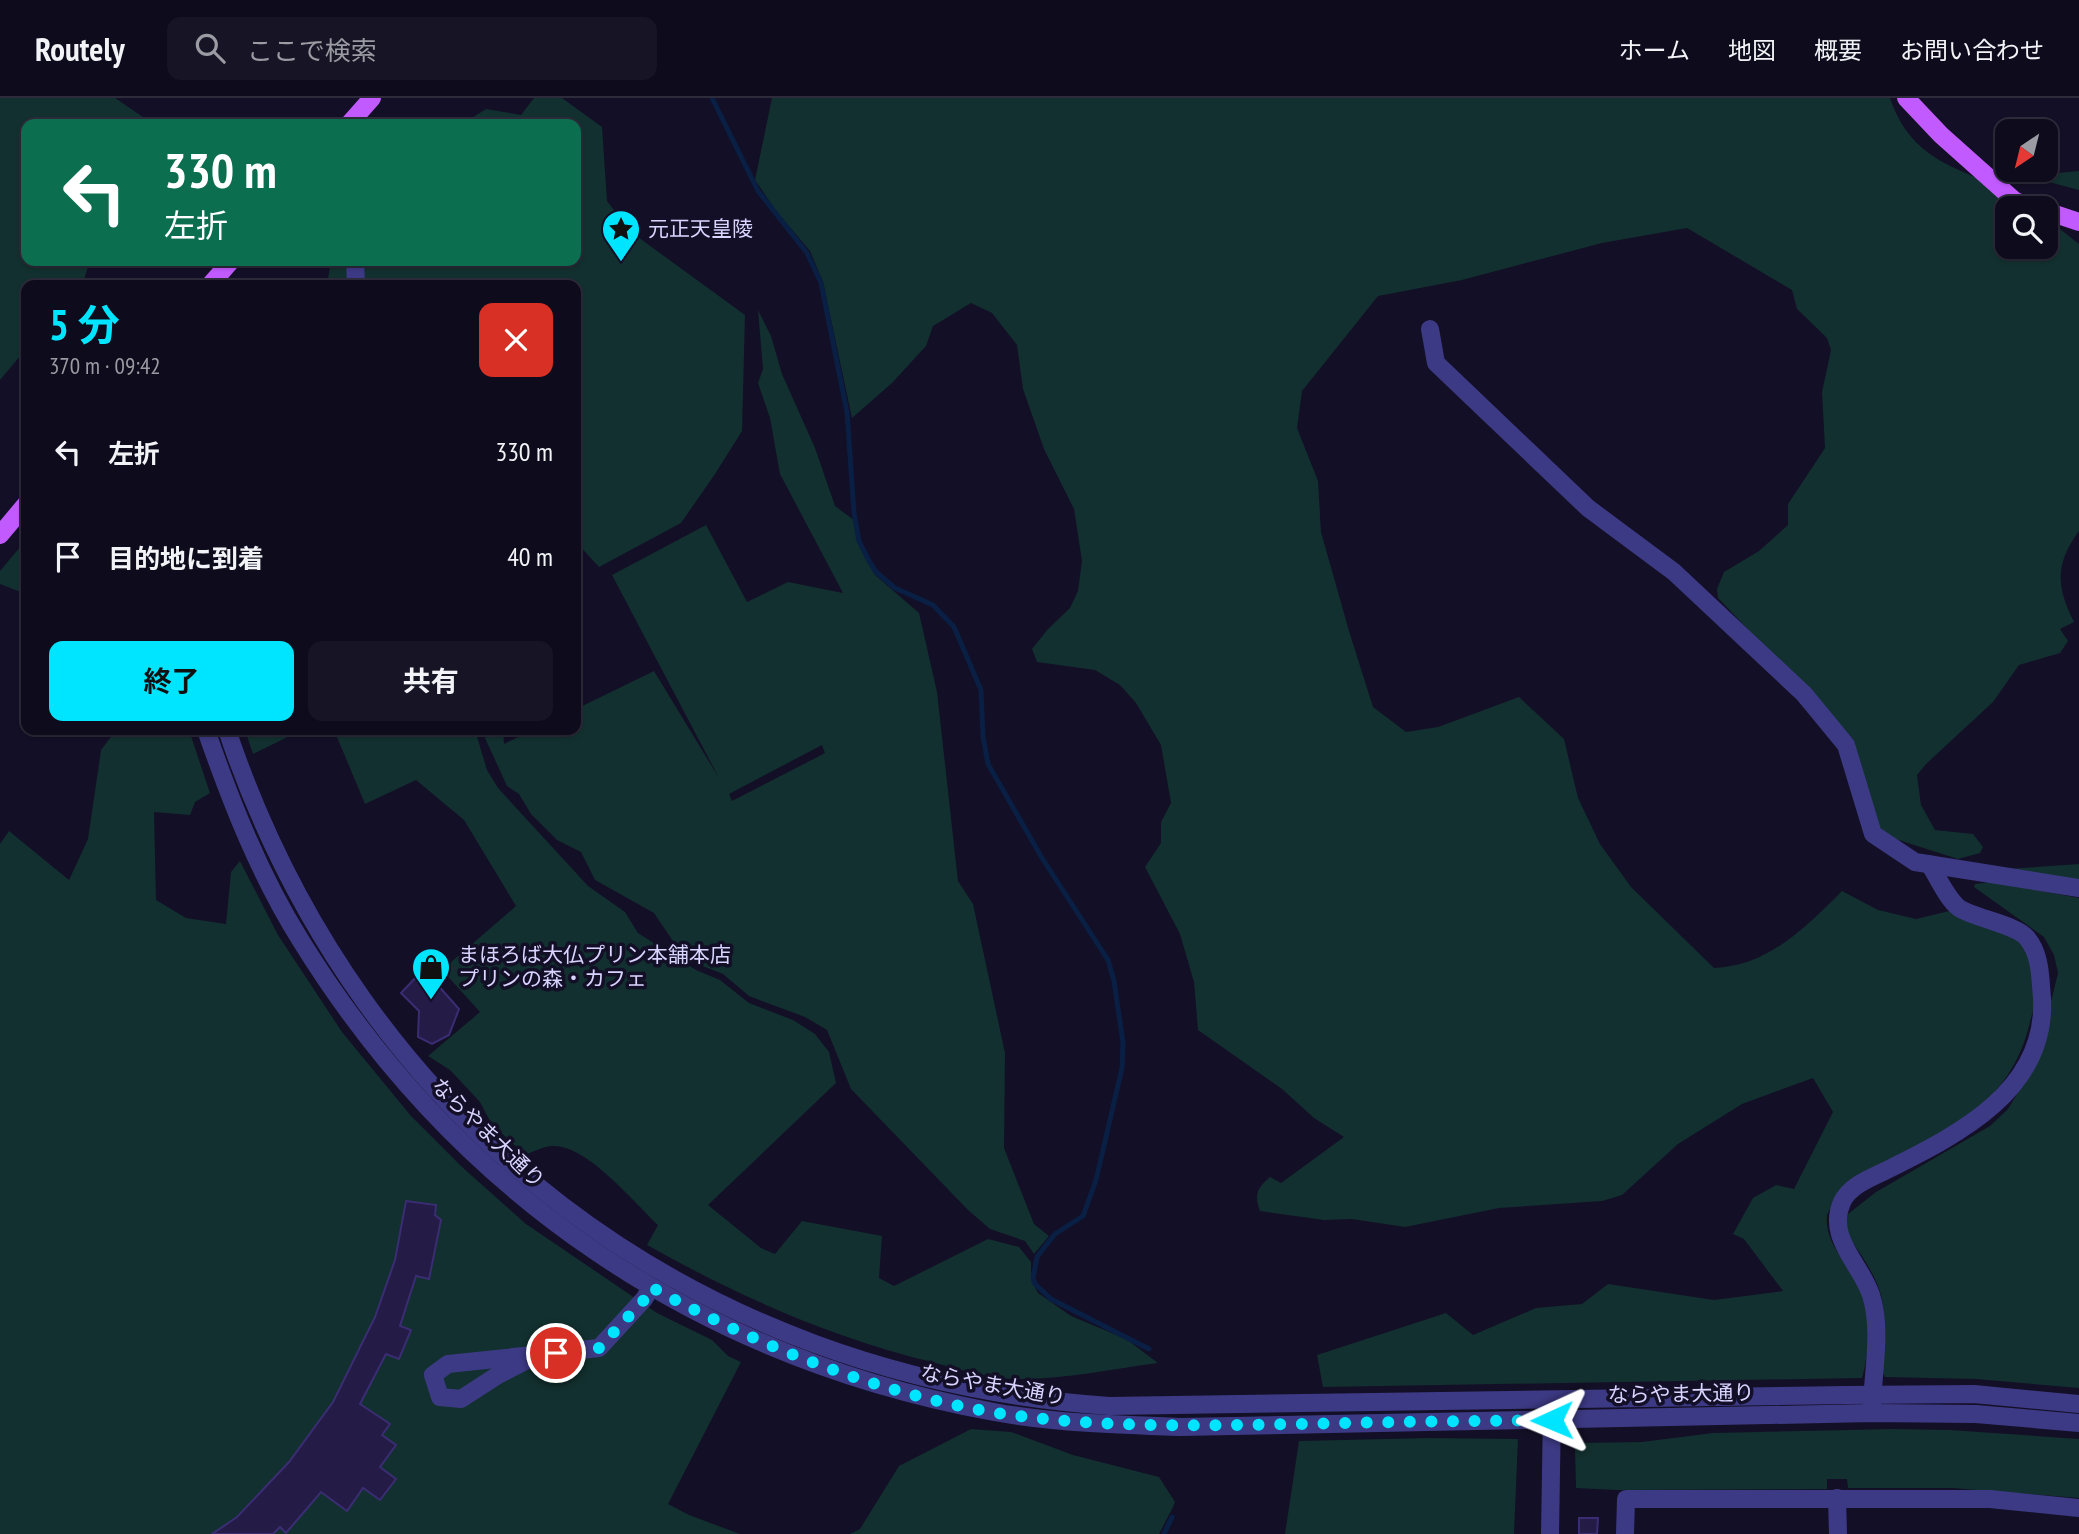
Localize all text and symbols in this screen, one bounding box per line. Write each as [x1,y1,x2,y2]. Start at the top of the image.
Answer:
search box [167,17,657,80]
text: Routely [35,27,125,70]
icon: search [191,29,229,67]
text: ここで検索 [247,34,377,67]
text: ホーム [1619,35,1690,66]
text: 地図 [1728,35,1776,66]
text: 概要 [1814,35,1862,66]
text: お問い合わせ [1900,35,2044,66]
north arrow [1995,119,2058,182]
map controls [1995,119,2058,259]
text: 330 m [164,138,277,202]
icon: left [49,147,140,238]
button: search [1995,196,2058,259]
text: 左折 [164,204,228,246]
place icon: 元正天皇陵 [600,208,642,263]
place label: 元正天皇陵 [648,215,753,242]
text: 5 分 [49,297,120,352]
button: close [479,303,553,377]
text: 370 m · 09:42 [49,351,161,380]
icon: left [49,433,87,471]
text: 330 m [495,435,553,468]
text: 左折 [108,437,160,470]
icon: arrive [49,538,87,576]
text: 40 m [507,540,553,573]
text: 目的地に到着 [108,542,264,575]
button: 終了 [49,641,294,721]
button: 共有 [308,641,553,721]
place label: まほろば大仏プリン本舗本店 プリンの森・カフェ [458,941,731,992]
shop icon: まほろば大仏プリン本舗本店 プリンの森・カフェ [410,946,452,1001]
street label: ならやま大通り [426,1072,551,1193]
pin [526,1323,586,1383]
icon: arrive [537,1334,575,1372]
street label: ならやま大通り [918,1358,1068,1411]
street label: ならやま大通り [1607,1379,1755,1408]
position arrow [1515,1383,1589,1457]

